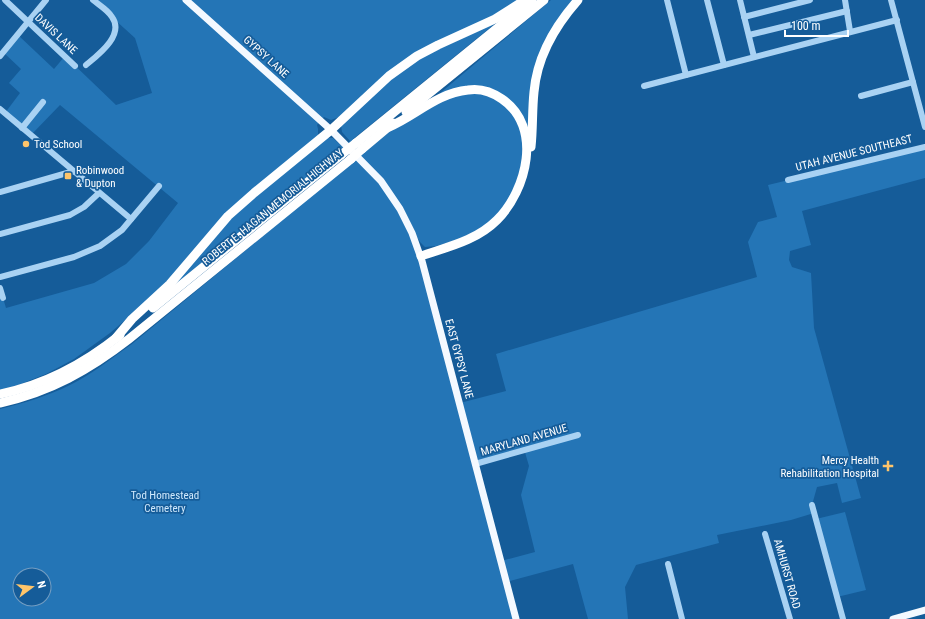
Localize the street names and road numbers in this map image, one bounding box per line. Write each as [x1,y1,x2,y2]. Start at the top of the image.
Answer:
street label: DAVIS LANE [32,11,80,57]
street label: GYPSY LANE [241,33,292,81]
street label: UTAH AVENUE SOUTHEAST [794,132,914,174]
street label: ROBERT E. HAGAN MEMORIAL HIGHWAY [200,146,346,268]
street label: EAST GYPSY LANE [442,318,476,401]
street label: MARYLAND AVENUE [479,421,569,459]
street label: AMHURST ROAD [771,538,803,610]

